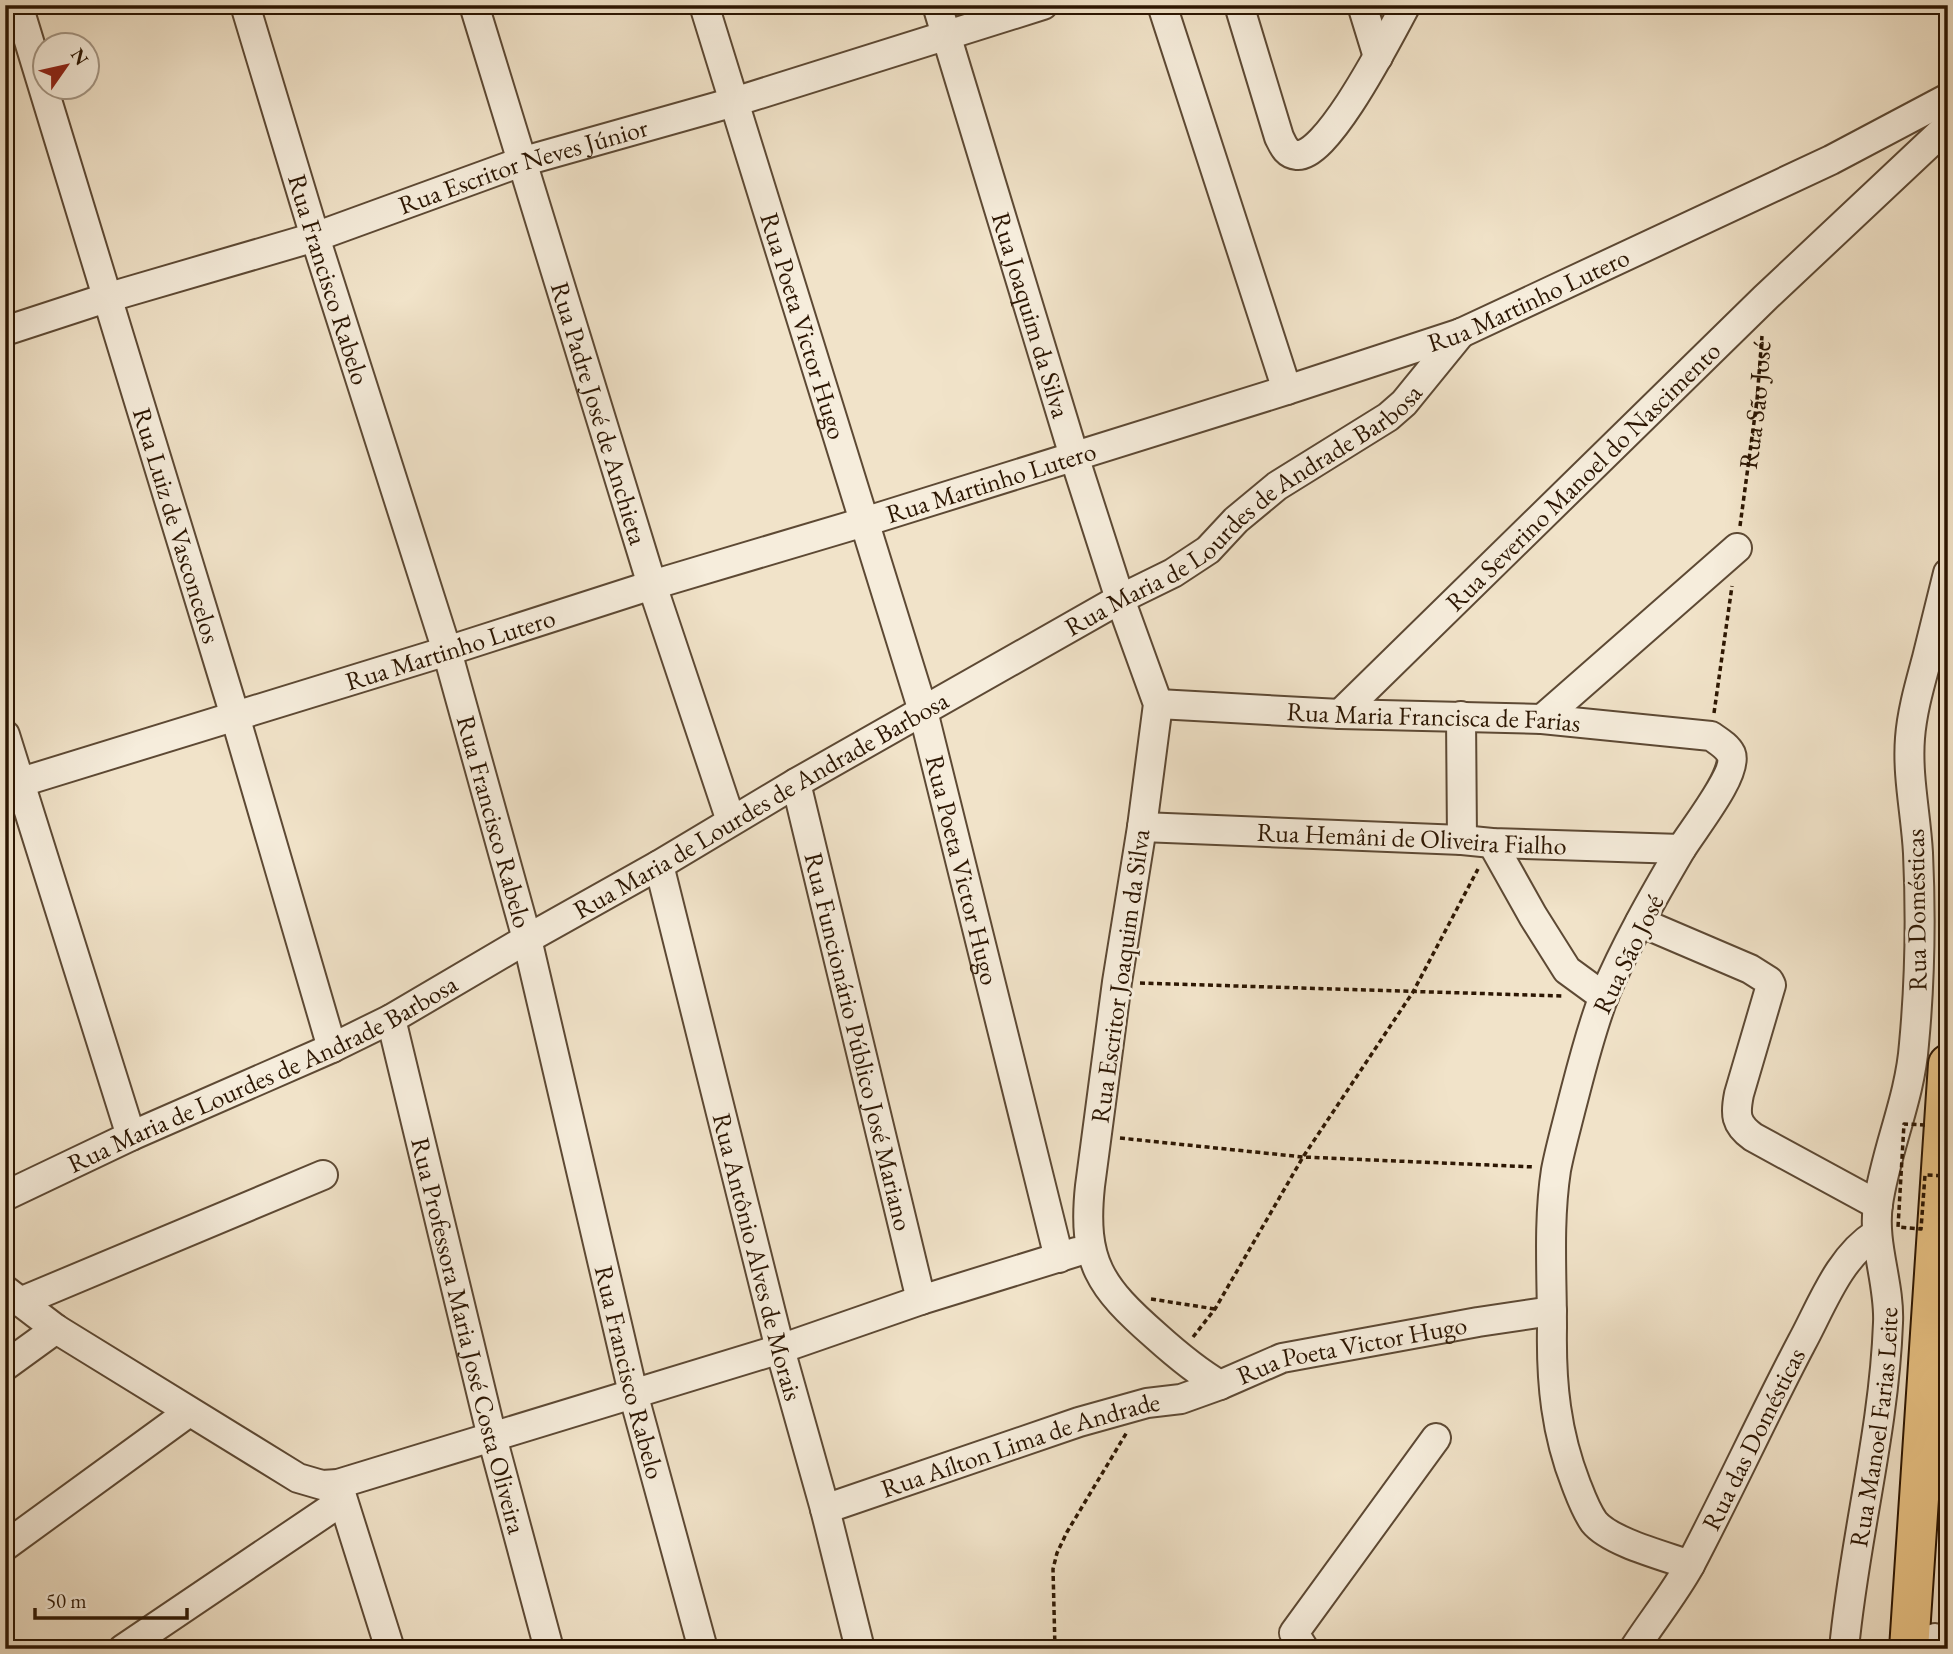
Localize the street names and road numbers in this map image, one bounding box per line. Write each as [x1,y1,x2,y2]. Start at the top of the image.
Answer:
street label: Rua Escritor Neves Júnior [394,110,652,222]
street label: Rua Francisco Rabelo [280,170,378,389]
street label: Rua Poeta Victor Hugo [752,208,855,443]
street label: Rua Joaquim da Silva [984,208,1079,423]
street label: Rua Martinho Lutero [1423,240,1635,360]
street label: Rua Padre José de Anchieta [543,278,656,549]
street label: Rua Severino Manoel do Nascimento [1438,334,1728,618]
street label: Rua São José [1731,340,1779,471]
street label: Rua Maria de Lourdes de Andrade Barbosa [1059,377,1430,644]
street label: Rua Luiz de Vasconcelos [125,403,229,647]
street label: Rua Martinho Lutero [882,434,1100,531]
street label: Rua Martinho Lutero [341,600,559,698]
street label: Rua Maria de Lourdes de Andrade Barbosa [567,683,955,927]
street label: Rua Maria Francisca de Farias [1286,694,1582,740]
street label: Rua Francisco Rabelo [449,712,540,932]
street label: Rua Poeta Victor Hugo [918,752,1007,988]
street label: Rua Hemâni de Oliveira Fialho [1256,815,1567,862]
street label: Rua Escritor Joaquim da Silva [1083,826,1158,1125]
street label: Rua Domésticas [1898,828,1934,992]
street label: Rua Funcionário Público José Mariano [796,849,921,1234]
street label: Rua São José [1585,889,1671,1019]
street label: Rua Maria de Lourdes de Andrade Barbosa [62,966,464,1181]
street label: Rua Antônio Alves de Morais [705,1109,811,1405]
street label: Rua Professora Maria José Costa Oliveira [403,1134,534,1538]
street label: Rua Francisco Rabelo [587,1262,673,1483]
street label: Rua Poeta Victor Hugo [1231,1307,1470,1393]
street label: Rua Manoel Farias Leite [1841,1307,1905,1549]
street label: Rua das Domésticas [1694,1342,1813,1536]
street label: Rua Aílton Lima de Andrade [876,1385,1162,1506]

